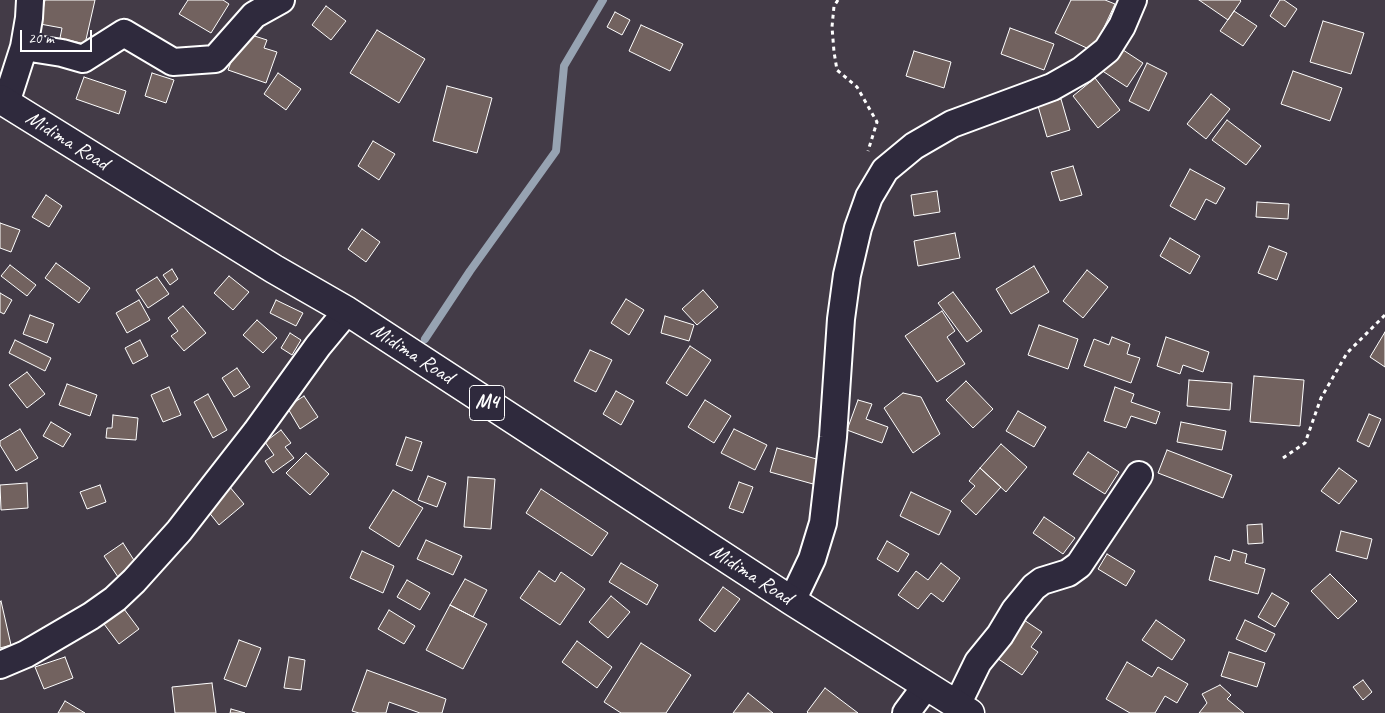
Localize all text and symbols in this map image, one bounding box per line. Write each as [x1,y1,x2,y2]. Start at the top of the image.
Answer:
scale bar [22,20,95,52]
text: 20 m [28,29,54,48]
street label: Midima Road [21,106,113,176]
street label: Midima Road [366,318,458,390]
road number: M4 [470,386,504,420]
street label: Midima Road [705,539,797,611]

